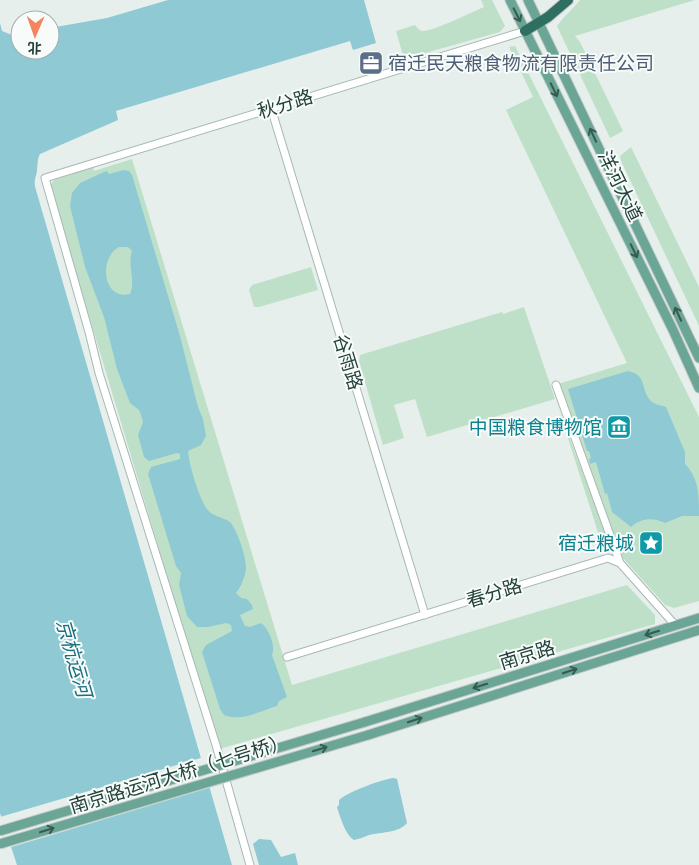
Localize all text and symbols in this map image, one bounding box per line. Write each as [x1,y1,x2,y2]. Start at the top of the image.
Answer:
one-way arrow [512,8,522,23]
north arrow [10,10,60,60]
text: 北 [27,39,42,57]
office icon: 宿迁民天粮食物流有限责任公司 [358,50,384,76]
place label: 宿迁民天粮食物流有限责任公司 [388,51,654,76]
one-way arrow [550,82,559,97]
street label: 秋分路 [254,84,316,124]
one-way arrow [588,128,598,143]
street label: 洋河大道 [592,146,648,226]
one-way arrow [629,244,639,259]
one-way arrow [673,307,682,322]
street label: 谷雨路 [328,331,368,393]
museum icon: 中国粮食博物馆 [606,414,632,440]
place label: 中国粮食博物馆 [469,415,602,440]
place icon: 宿迁粮城 [638,530,664,556]
place label: 宿迁粮城 [558,531,634,556]
street label: 春分路 [463,573,525,613]
water label: 京杭运河 [50,616,99,704]
one-way arrow [645,629,661,638]
street label: 南京路 [496,635,558,675]
one-way arrow [561,666,577,675]
one-way arrow [473,682,489,692]
one-way arrow [406,715,422,724]
street label: 南京路运河大桥（七号桥） [66,729,292,819]
one-way arrow [311,743,327,753]
one-way arrow [38,825,54,835]

